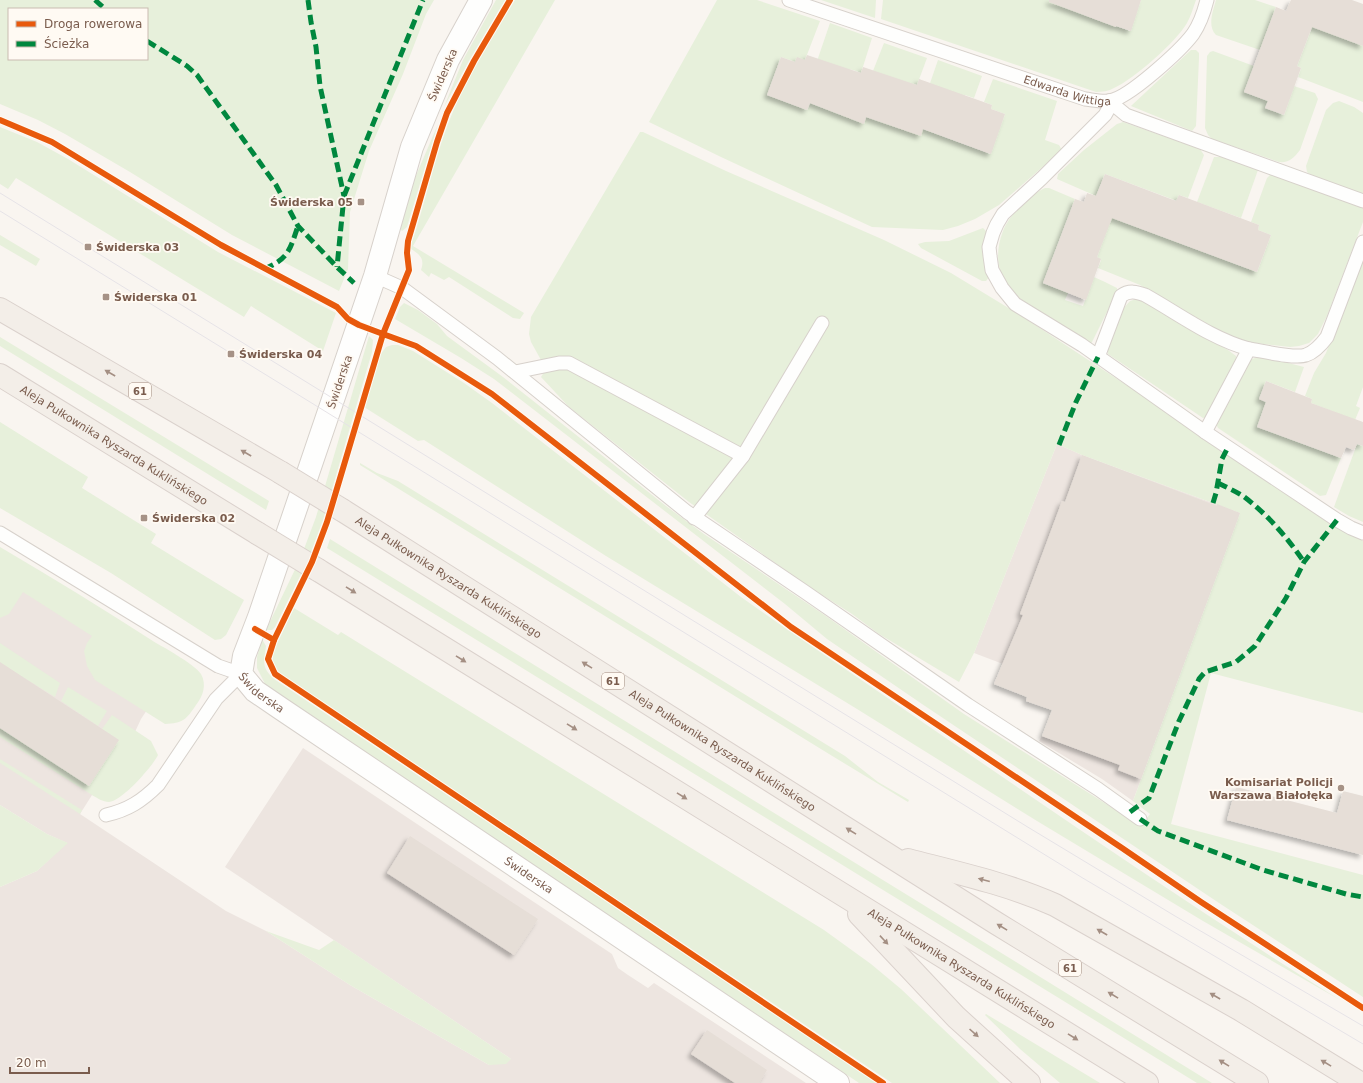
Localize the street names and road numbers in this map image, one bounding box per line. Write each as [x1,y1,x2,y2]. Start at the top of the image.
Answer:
street label: Świderska [426,47,460,103]
street label: Edwarda Wittiga [1022,72,1111,108]
street label: Świderska [325,353,355,411]
street label: Aleja Pułkownika Ryszarda Kuklińskiego [18,383,211,508]
road number: 61 [129,383,151,399]
street label: Aleja Pułkownika Ryszarda Kuklińskiego [353,514,544,641]
street label: Świderska [236,670,287,715]
road number: 61 [602,673,624,689]
street label: Aleja Pułkownika Ryszarda Kuklińskiego [627,687,818,814]
street label: Świderska [502,854,556,896]
street label: Aleja Pułkownika Ryszarda Kuklińskiego [866,906,1058,1031]
road number: 61 [1059,960,1081,976]

